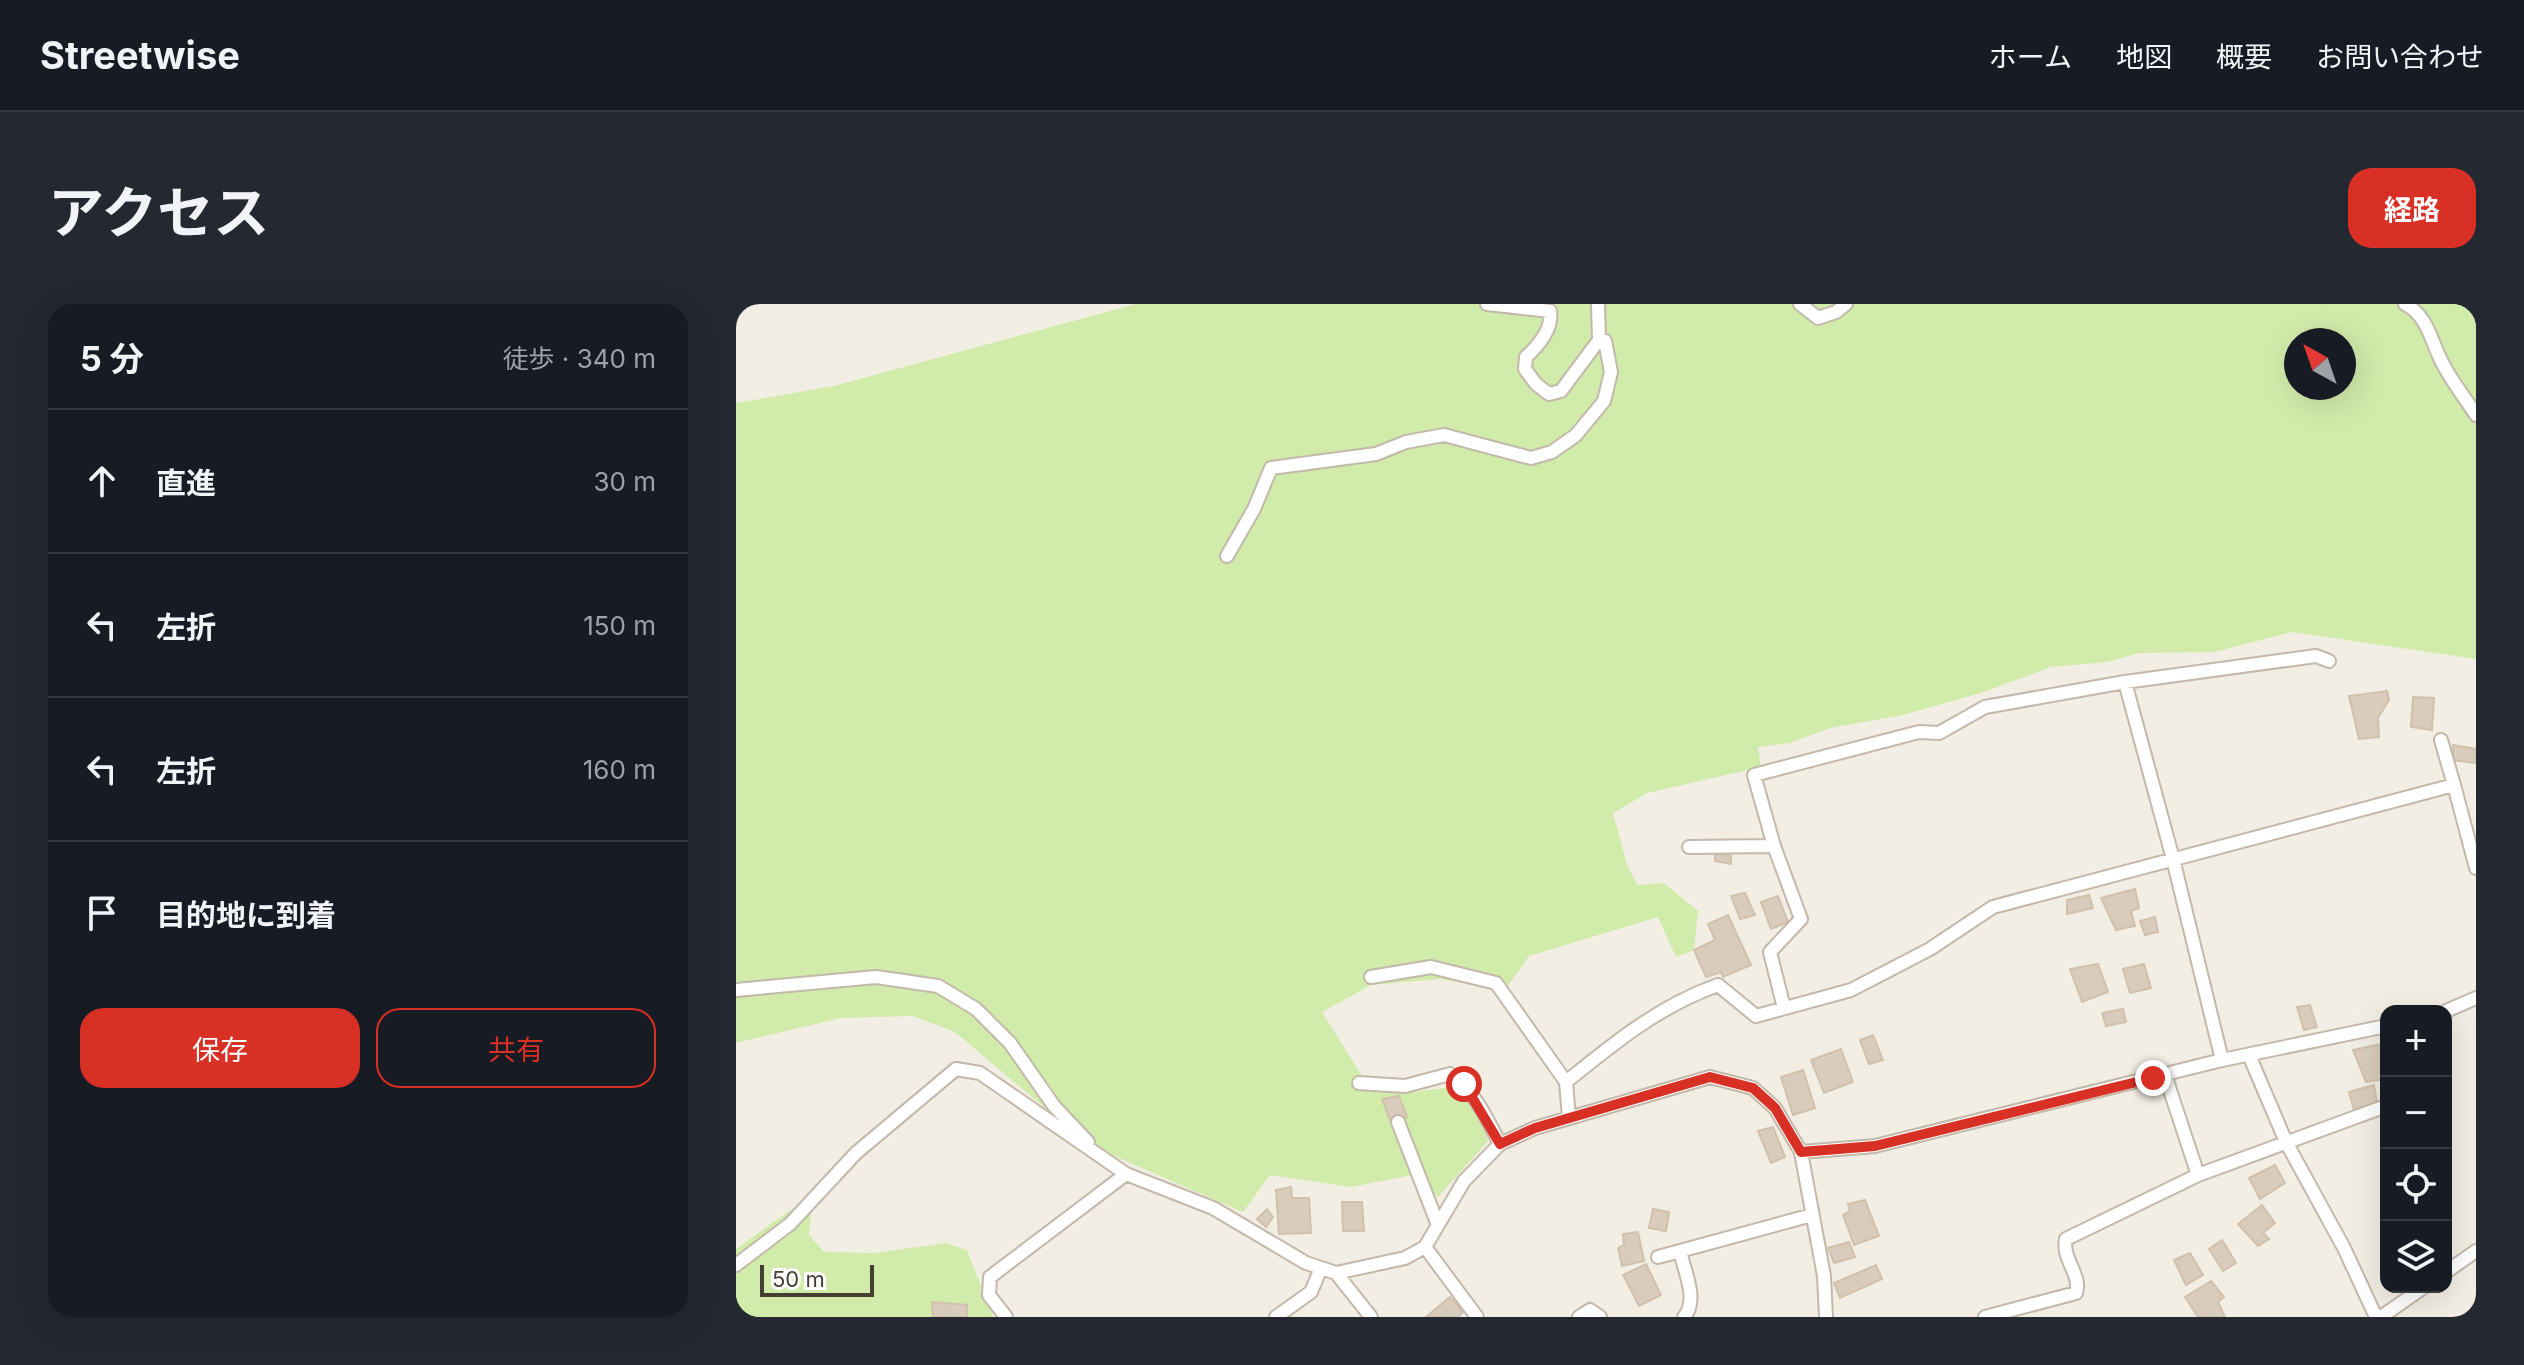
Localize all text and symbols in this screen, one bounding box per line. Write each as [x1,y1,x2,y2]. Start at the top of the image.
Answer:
text: Streetwise [40,32,240,78]
text: ホーム [1989,40,2072,74]
text: 地図 [2116,40,2172,74]
text: 概要 [2216,40,2272,74]
text: お問い合わせ [2316,40,2484,74]
button: 経路 [2348,168,2476,248]
text: アクセス [48,179,269,247]
north arrow [2284,328,2356,400]
text: 5 分 [80,338,144,379]
text: 徒歩 · 340 m [503,343,656,374]
icon: ahead [80,459,124,503]
text: 直進 [156,465,216,501]
text: 30 m [593,466,656,497]
icon: left [80,603,124,647]
text: 左折 [156,609,216,645]
text: 150 m [583,610,656,641]
icon: left [80,747,124,791]
text: 左折 [156,753,216,789]
text: 160 m [583,754,656,785]
icon: arrive [80,891,124,935]
text: 目的地に到着 [156,897,336,933]
map controls [2380,1005,2452,1293]
button: + [2380,1005,2452,1077]
button: 保存 [80,1008,360,1088]
button: 共有 [376,1008,656,1088]
route end [2135,1060,2171,1096]
route start [1446,1066,1482,1102]
button: − [2380,1077,2452,1149]
button: locate [2380,1149,2452,1221]
button: layers [2380,1221,2452,1293]
scale bar [760,1261,874,1297]
text: 50 m [772,1266,825,1292]

